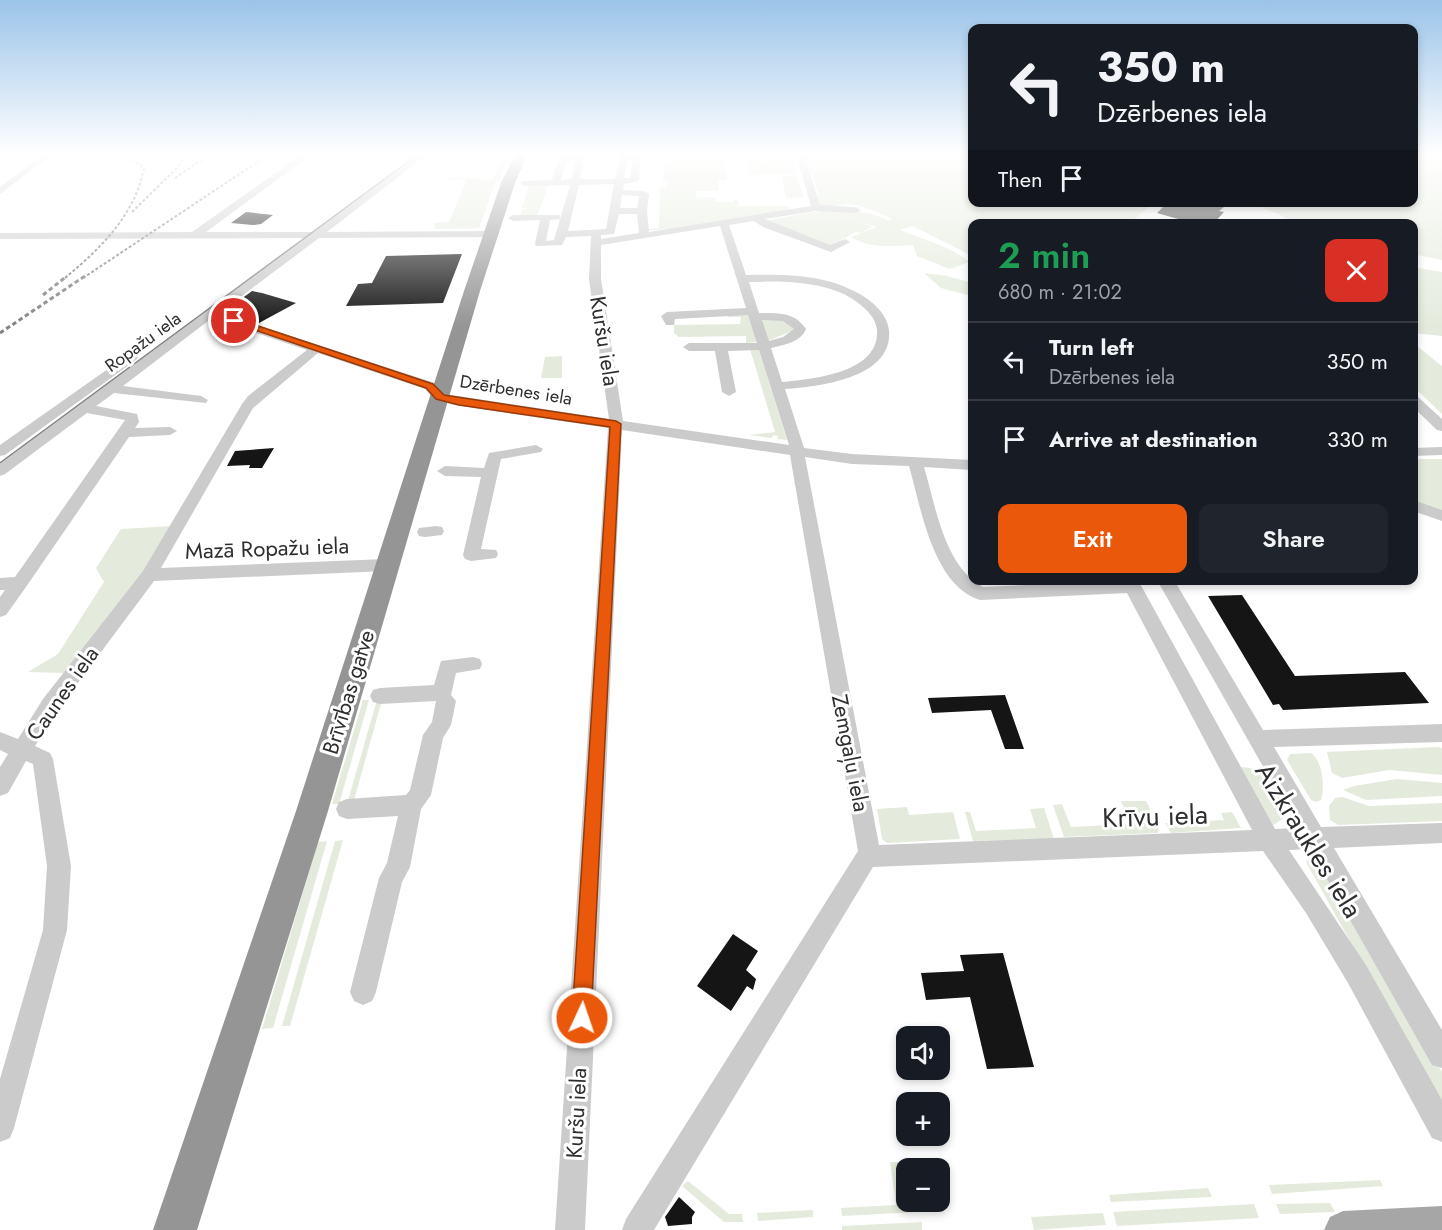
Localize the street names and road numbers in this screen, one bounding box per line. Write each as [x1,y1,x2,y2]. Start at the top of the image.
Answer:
street label: Kuršu iela [582,294,628,388]
street label: Ropažu iela [100,305,186,379]
street label: Dzērbenes iela [458,368,574,412]
street label: Mazā Ropažu iela [184,529,350,567]
street label: Brīvības gatve [314,626,382,758]
street label: Caunes iela [18,639,106,747]
street label: Zemgaļu iela [824,692,878,814]
street label: Aizkraukles iela [1246,755,1372,925]
street label: Krīvu iela [1101,795,1209,837]
street label: Kuršu iela [558,1067,594,1159]

